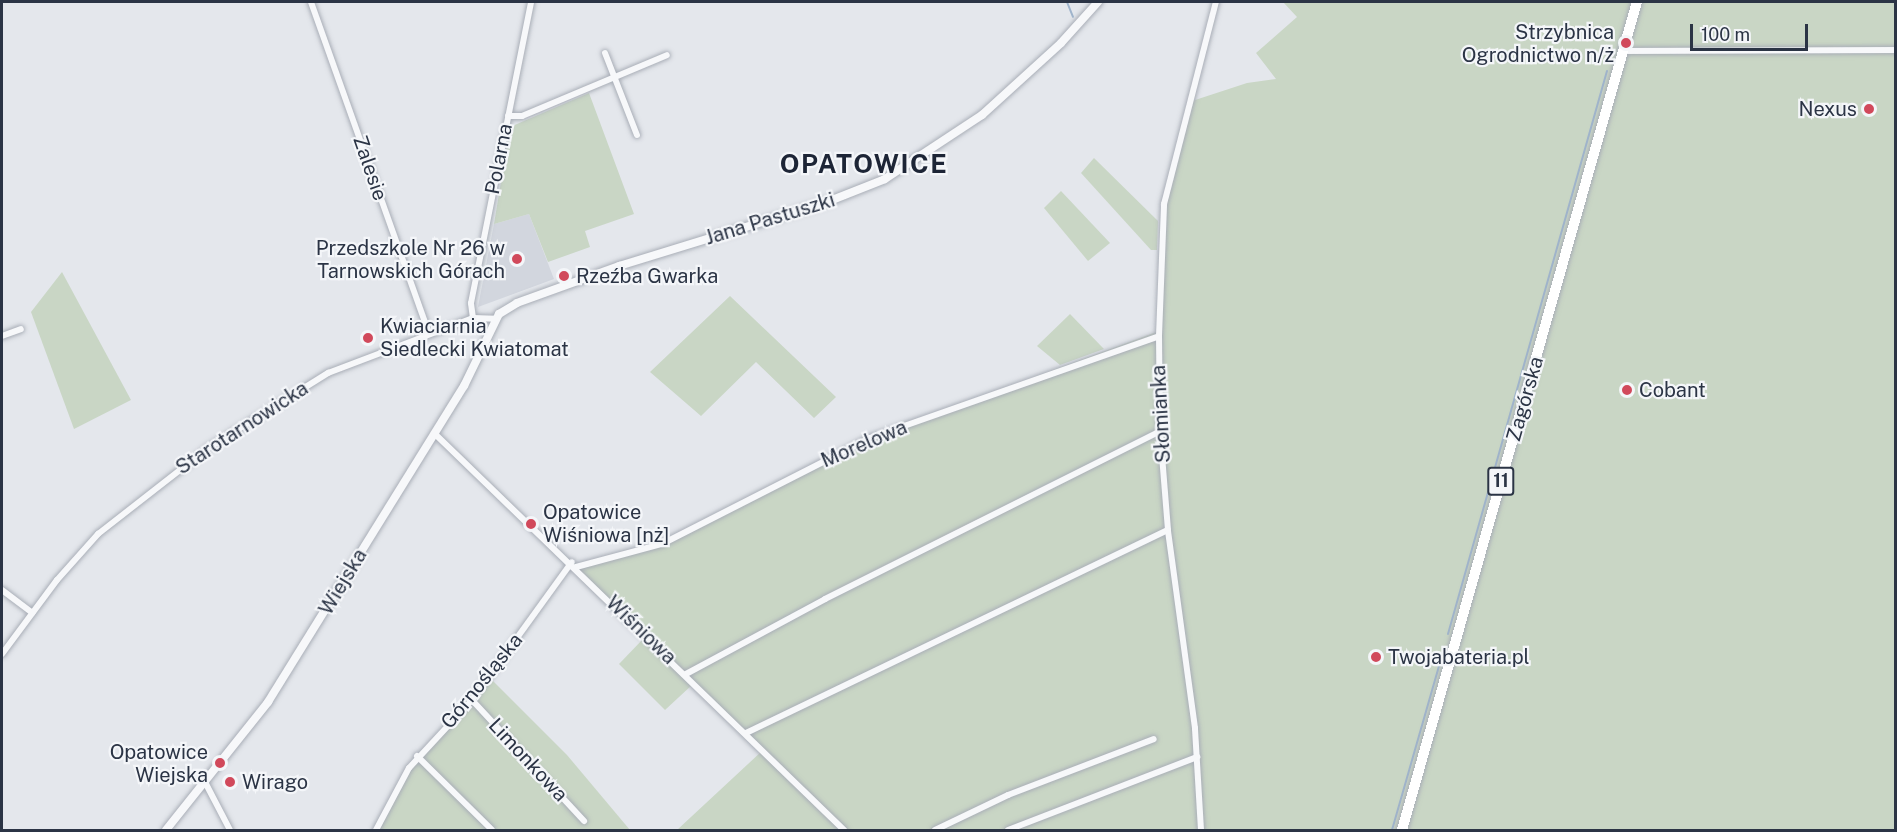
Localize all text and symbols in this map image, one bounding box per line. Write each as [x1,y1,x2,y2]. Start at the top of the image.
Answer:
scale bar [1693,12,1812,50]
place label: Strzybnica Ogrodnictwo n/ż [1462,20,1614,67]
text: 100 m [1701,24,1750,45]
marker: Strzybnica Ogrodnictwo n/ż [1619,36,1633,50]
place label: Nexus [1799,97,1857,121]
marker: Nexus [1862,102,1876,116]
street label: Polarna [480,122,518,196]
street label: Zalesie [348,132,392,204]
district label: OPATOWICE [780,148,948,180]
street label: Jana Pastuszki [702,188,838,250]
place label: Przedszkole Nr 26 w Tarnowskich Górach [315,236,505,283]
marker: Przedszkole Nr 26 w Tarnowskich Górach [510,252,524,266]
place label: Rzeźba Gwarka [576,264,718,288]
marker: Rzeźba Gwarka [557,269,571,283]
place label: Kwiaciarnia Siedlecki Kwiatomat [380,314,569,361]
marker: Kwiaciarnia Siedlecki Kwiatomat [361,331,375,345]
street label: Zagórska [1501,354,1549,444]
street label: Słomianka [1146,364,1176,464]
street label: Starotarnowicka [171,376,313,480]
place label: Cobant [1639,378,1706,402]
marker: Cobant [1620,383,1634,397]
street label: Morelowa [817,415,911,473]
road number: 11 [1486,466,1516,496]
place label: Opatowice Wiśniowa [nż] [543,500,669,547]
marker: Opatowice Wiśniowa [nż] [524,517,538,531]
street label: Wiejska [314,545,372,619]
street label: Wiśniowa [601,591,681,669]
street label: Górnośląska [436,628,528,734]
place label: Twojabateria.pl [1388,645,1530,669]
marker: Twojabateria.pl [1369,650,1383,664]
street label: Limonkowa [483,713,573,807]
place label: Opatowice Wiejska [110,740,208,787]
marker: Opatowice Wiejska [213,756,227,770]
place label: Wirago [242,770,308,794]
marker: Wirago [223,775,237,789]

